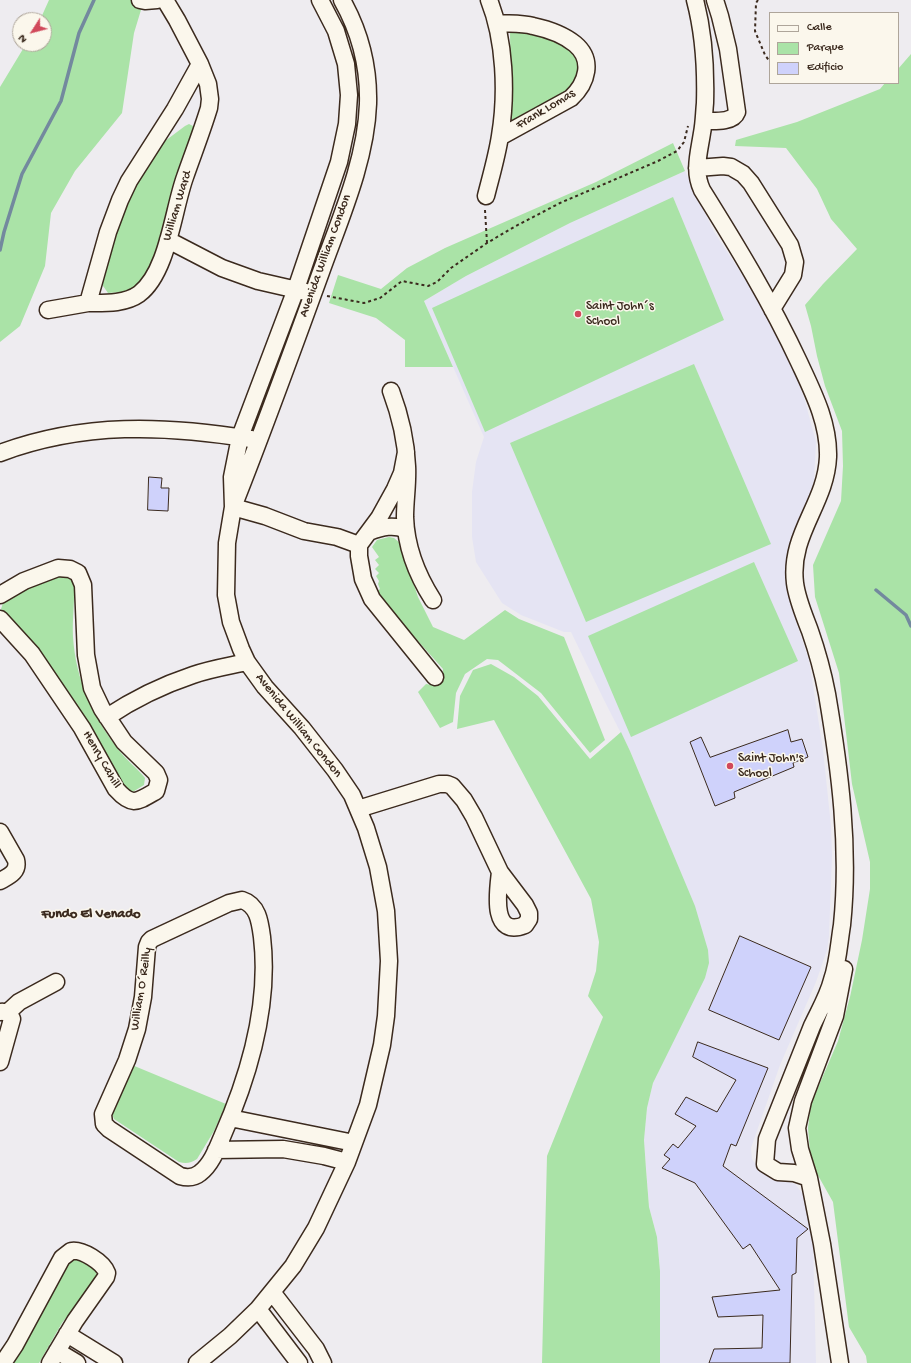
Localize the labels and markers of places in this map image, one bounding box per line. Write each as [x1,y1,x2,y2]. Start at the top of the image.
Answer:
place label: Saint John´s School [586,299,654,330]
marker: Saint John´s School [573,309,583,319]
place label: Saint John's School [738,751,804,782]
marker: Saint John's School [725,761,735,771]

